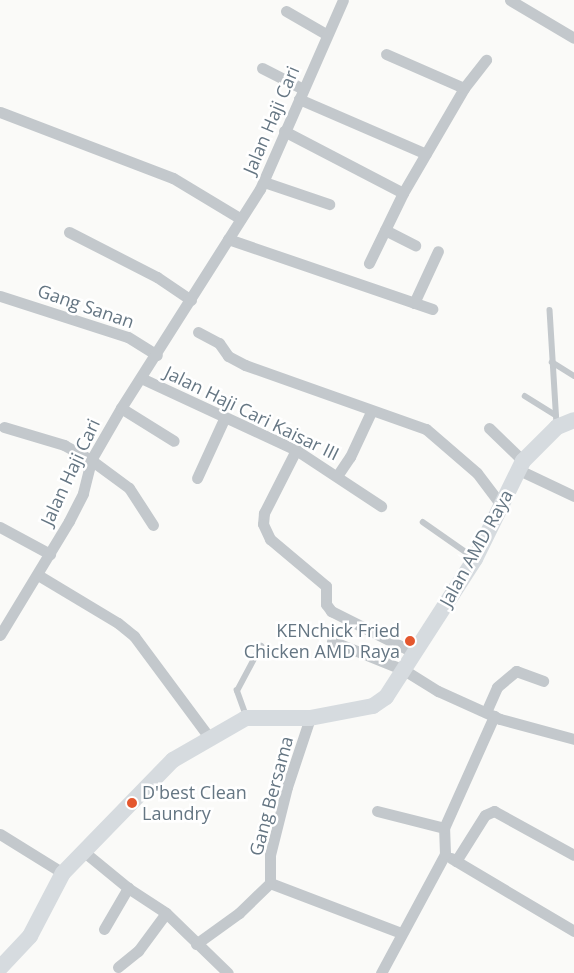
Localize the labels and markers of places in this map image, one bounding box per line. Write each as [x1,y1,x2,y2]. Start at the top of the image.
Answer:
place label: KENchick Fried Chicken AMD Raya [244,620,400,662]
marker: KENchick Fried Chicken AMD Raya [404,635,416,647]
place label: D'best Clean Laundry [142,782,247,824]
marker: D'best Clean Laundry [126,797,138,809]

